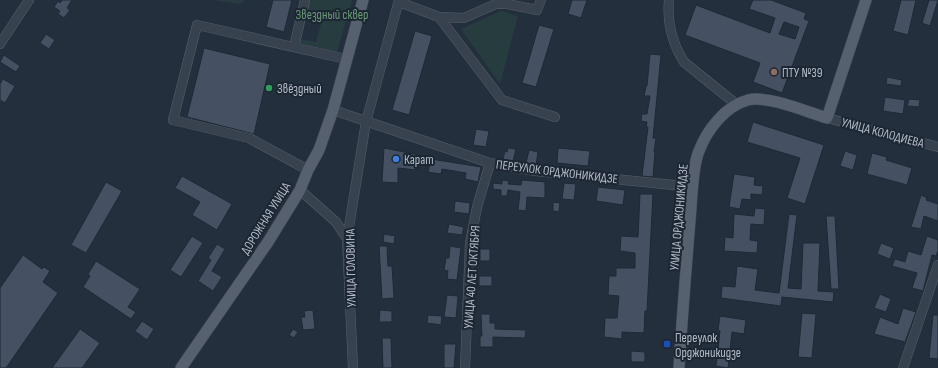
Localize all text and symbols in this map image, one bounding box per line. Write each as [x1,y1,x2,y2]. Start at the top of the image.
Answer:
park label: Звездный сквер [296,7,368,23]
place label: ПТУ №39 [782,65,823,81]
marker: ПТУ №39 [769,67,779,77]
place label: Звёздный [277,81,322,97]
marker: Звёздный [264,83,274,93]
street label: УЛИЦА КОЛОДИЕВА [840,114,926,152]
place label: Карат [404,152,434,168]
marker: Карат [391,154,401,164]
street label: ПЕРЕУЛОК ОРДЖОНИКИДЗЕ [495,157,619,187]
street label: УЛИЦА ОРДЖОНИКИДЗЕ [666,163,692,271]
street label: ДОРОЖНАЯ УЛИЦА [237,179,295,258]
street label: УЛИЦА 40 ЛЕТ ОКТЯБРЯ [460,225,484,329]
street label: УЛИЦА ГОЛОВИНА [342,228,360,307]
place label: Переулок Орджоникидзе [675,330,741,361]
marker: Переулок Орджоникидзе [662,339,672,349]

